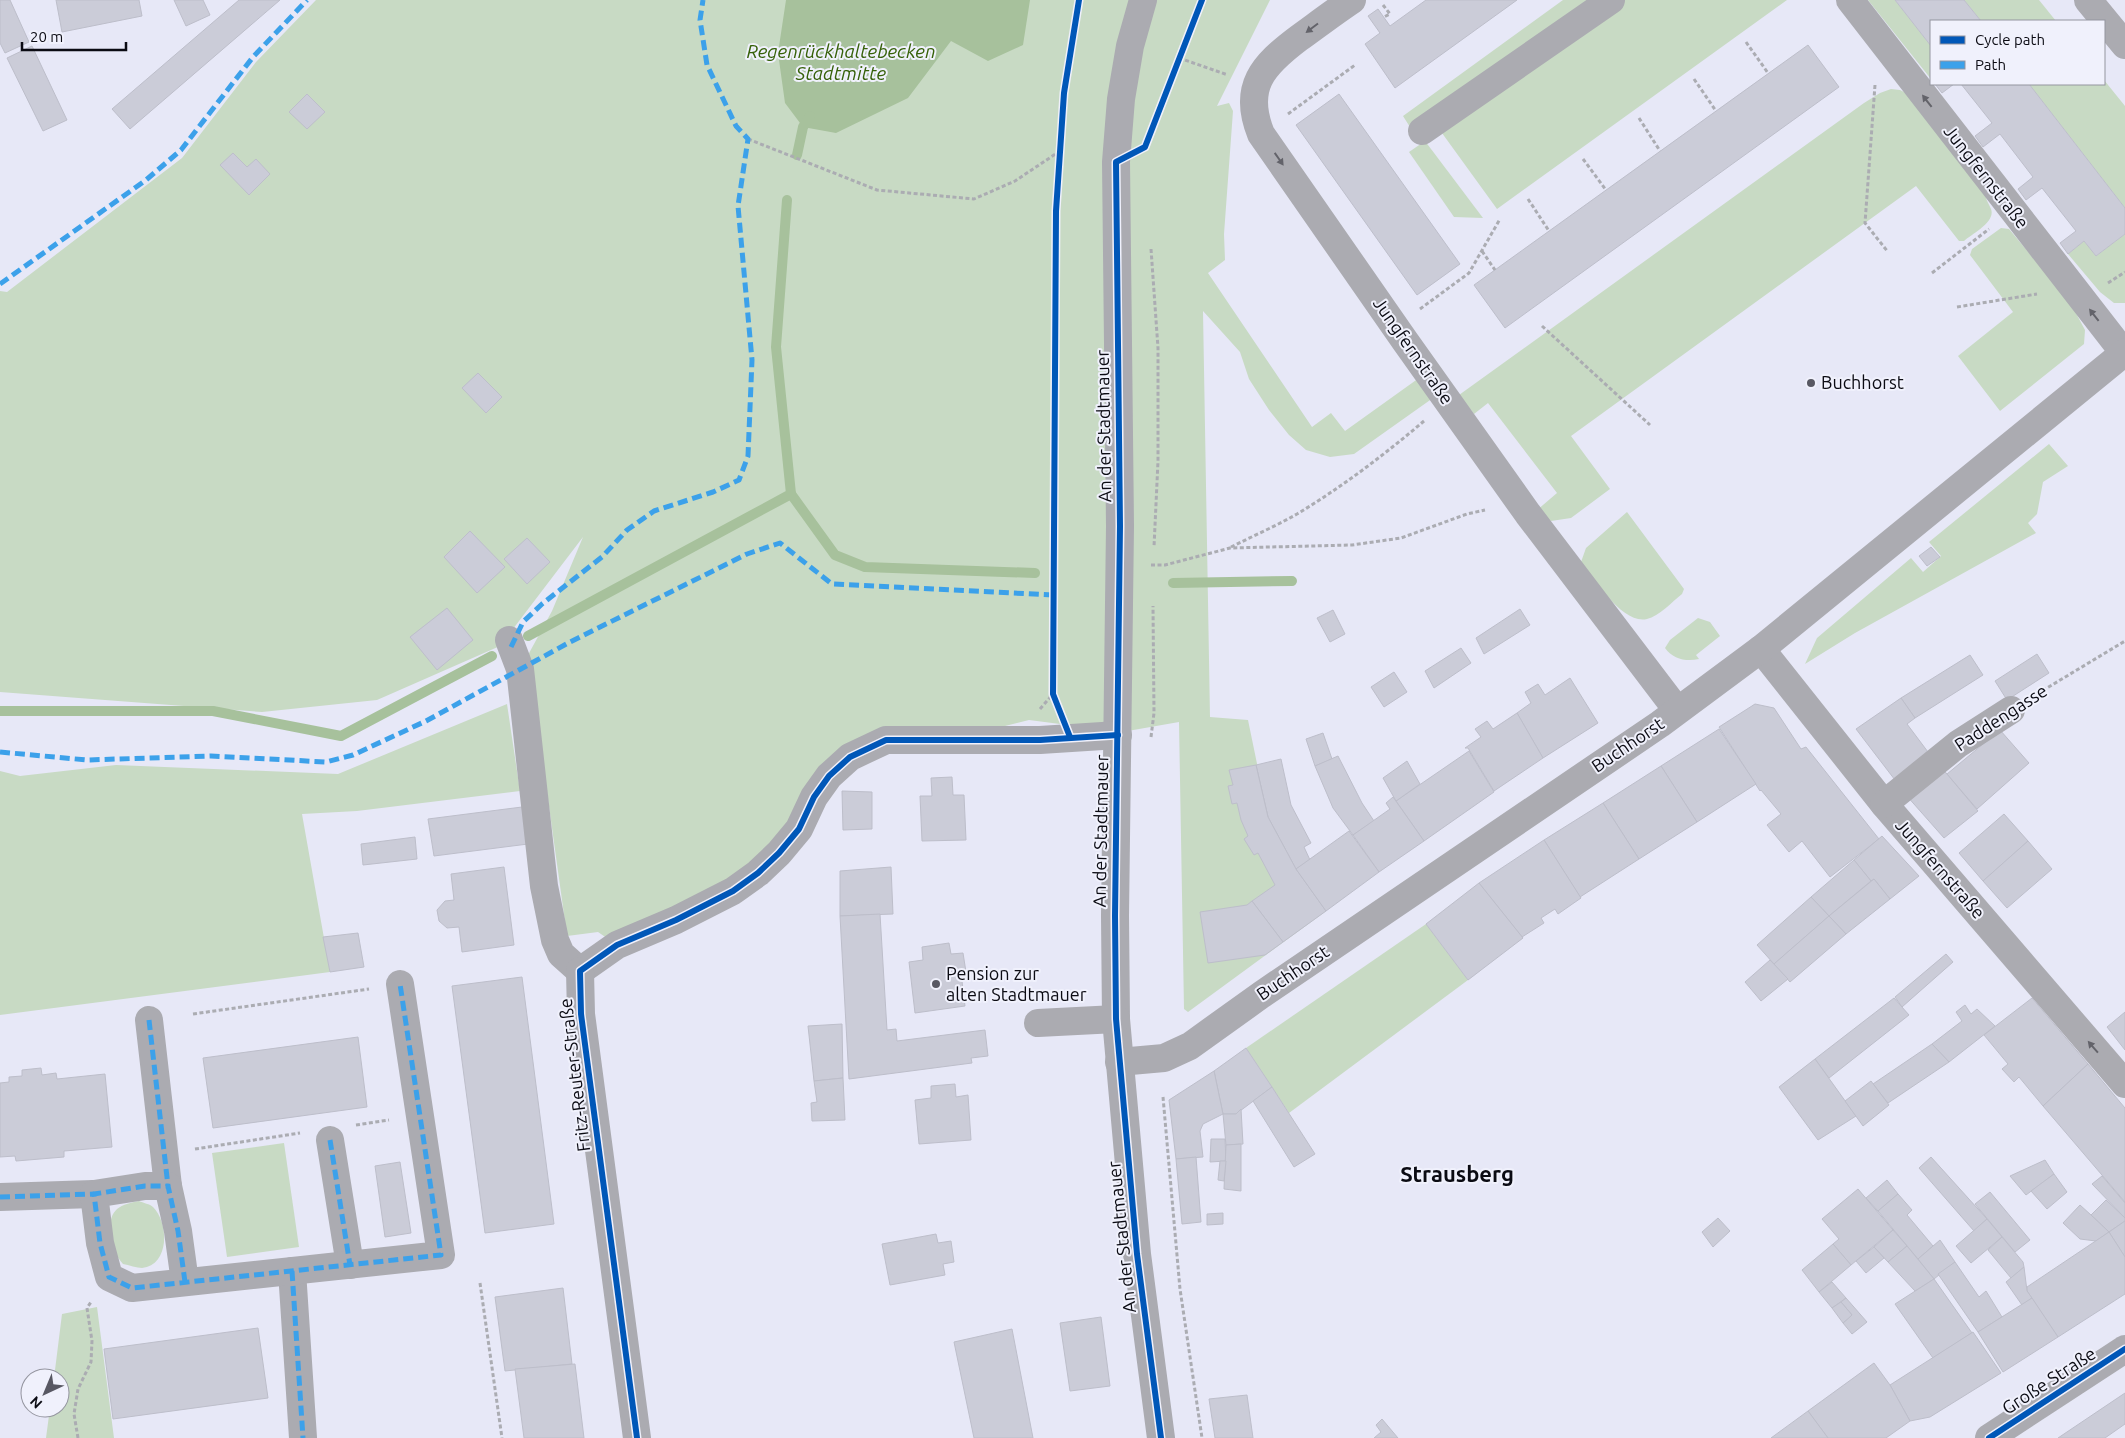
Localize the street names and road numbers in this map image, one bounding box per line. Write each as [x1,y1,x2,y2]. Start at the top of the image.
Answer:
street label: Jungfernstraße [1940,121,2033,232]
street label: Jungfernstraße [1370,293,1458,408]
street label: An der Stadtmauer [1092,349,1114,503]
street label: Paddengasse [1950,680,2050,754]
street label: Buchhorst [1587,713,1667,776]
street label: An der Stadtmauer [1089,754,1111,907]
street label: Jungfernstraße [1892,814,1989,922]
street label: Buchhorst [1252,941,1332,1004]
street label: Fritz-Reuter-Straße [555,997,593,1153]
street label: An der Stadtmauer [1103,1160,1139,1314]
street label: Große Straße [1998,1342,2099,1418]

